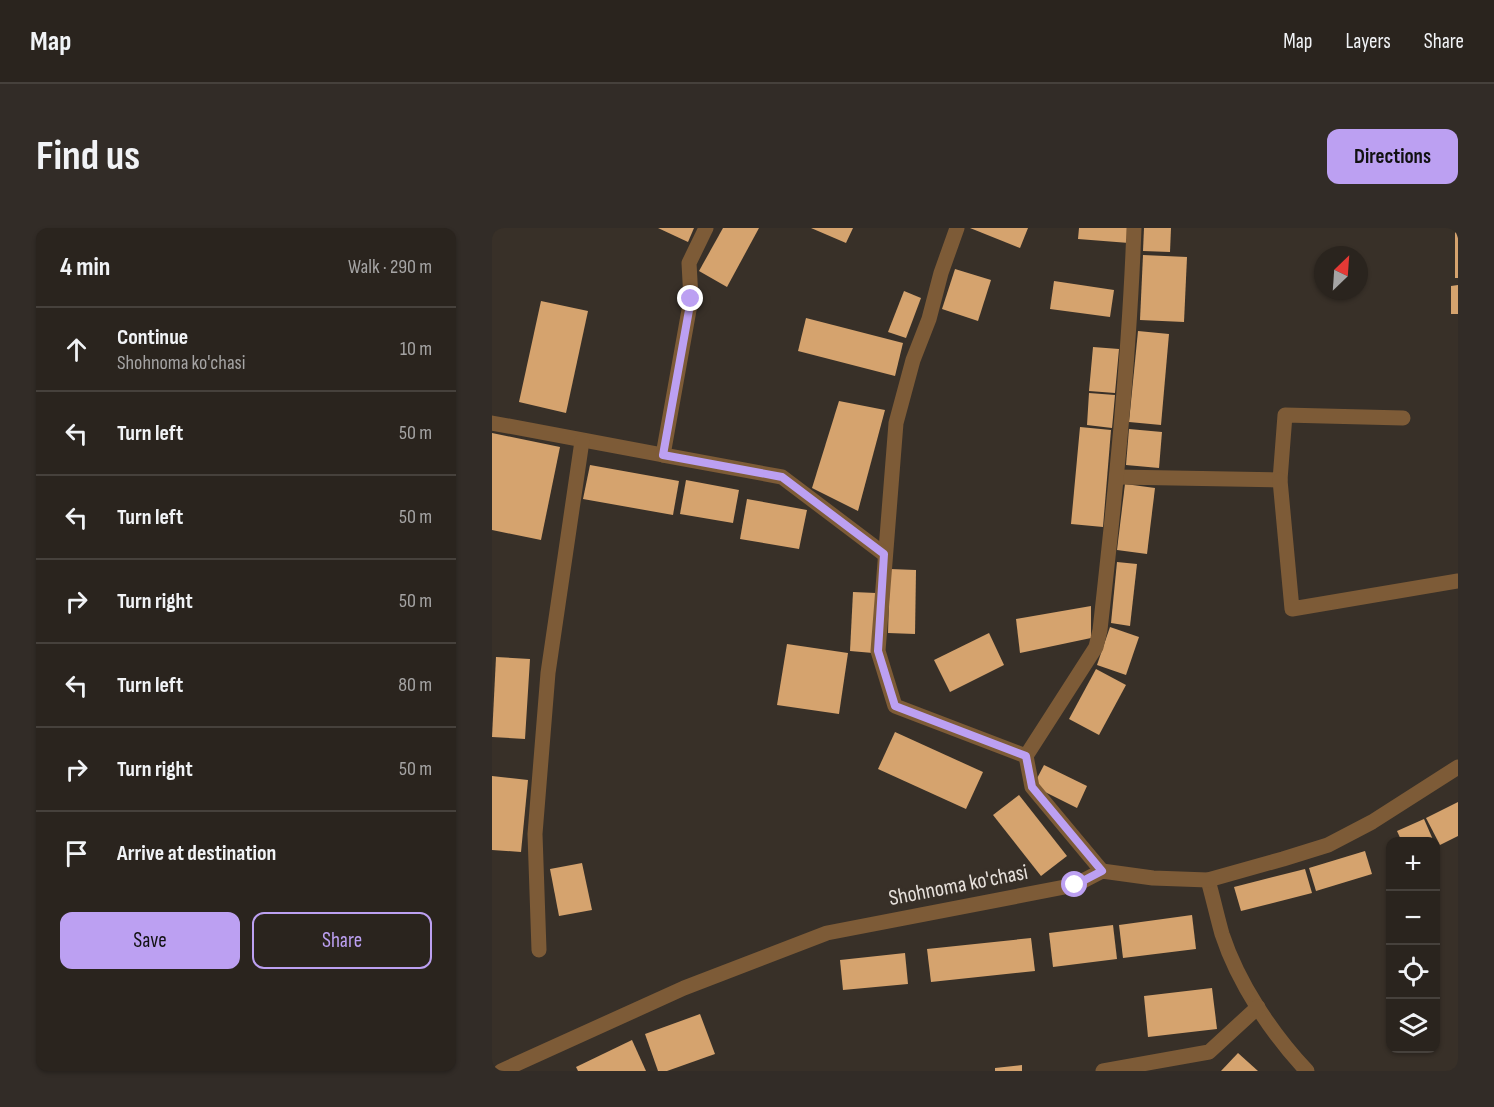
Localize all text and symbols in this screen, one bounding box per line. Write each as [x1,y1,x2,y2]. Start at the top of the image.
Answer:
text: Map [30,25,71,58]
text: Map [1283,29,1312,54]
text: Layers [1345,29,1391,54]
text: Share [1424,29,1464,54]
button: Directions [1327,129,1458,184]
text: Find us [36,131,140,182]
north arrow [1314,246,1368,300]
text: 4 min [60,252,110,283]
text: Walk · 290 m [348,255,432,279]
route end [677,285,703,311]
text: Continue [117,324,188,351]
icon: ahead [60,333,93,366]
text: 10 m [400,337,432,361]
text: Shohnoma ko'chasi [117,351,245,375]
icon: left [60,417,93,450]
text: Turn left [117,420,183,447]
text: 50 m [399,421,432,445]
icon: left [60,501,93,534]
text: Turn left [117,504,183,531]
text: 50 m [399,505,432,529]
icon: right [60,585,93,618]
text: Turn right [117,588,193,615]
text: 50 m [399,589,432,613]
icon: left [60,669,93,702]
text: Turn left [117,672,183,699]
text: 80 m [398,673,432,697]
icon: right [60,753,93,786]
text: Turn right [117,756,193,783]
text: 50 m [399,757,432,781]
icon: arrive [60,837,93,870]
map controls [1386,837,1440,1053]
button: + [1386,837,1440,891]
text: Arrive at destination [117,840,276,867]
street label: Shohnoma ko'chasi [886,859,1030,912]
route start [1061,871,1087,897]
button: − [1386,891,1440,945]
button: Save [60,912,240,969]
button: Share [252,912,432,969]
button: locate [1386,945,1440,999]
button: layers [1386,999,1440,1053]

